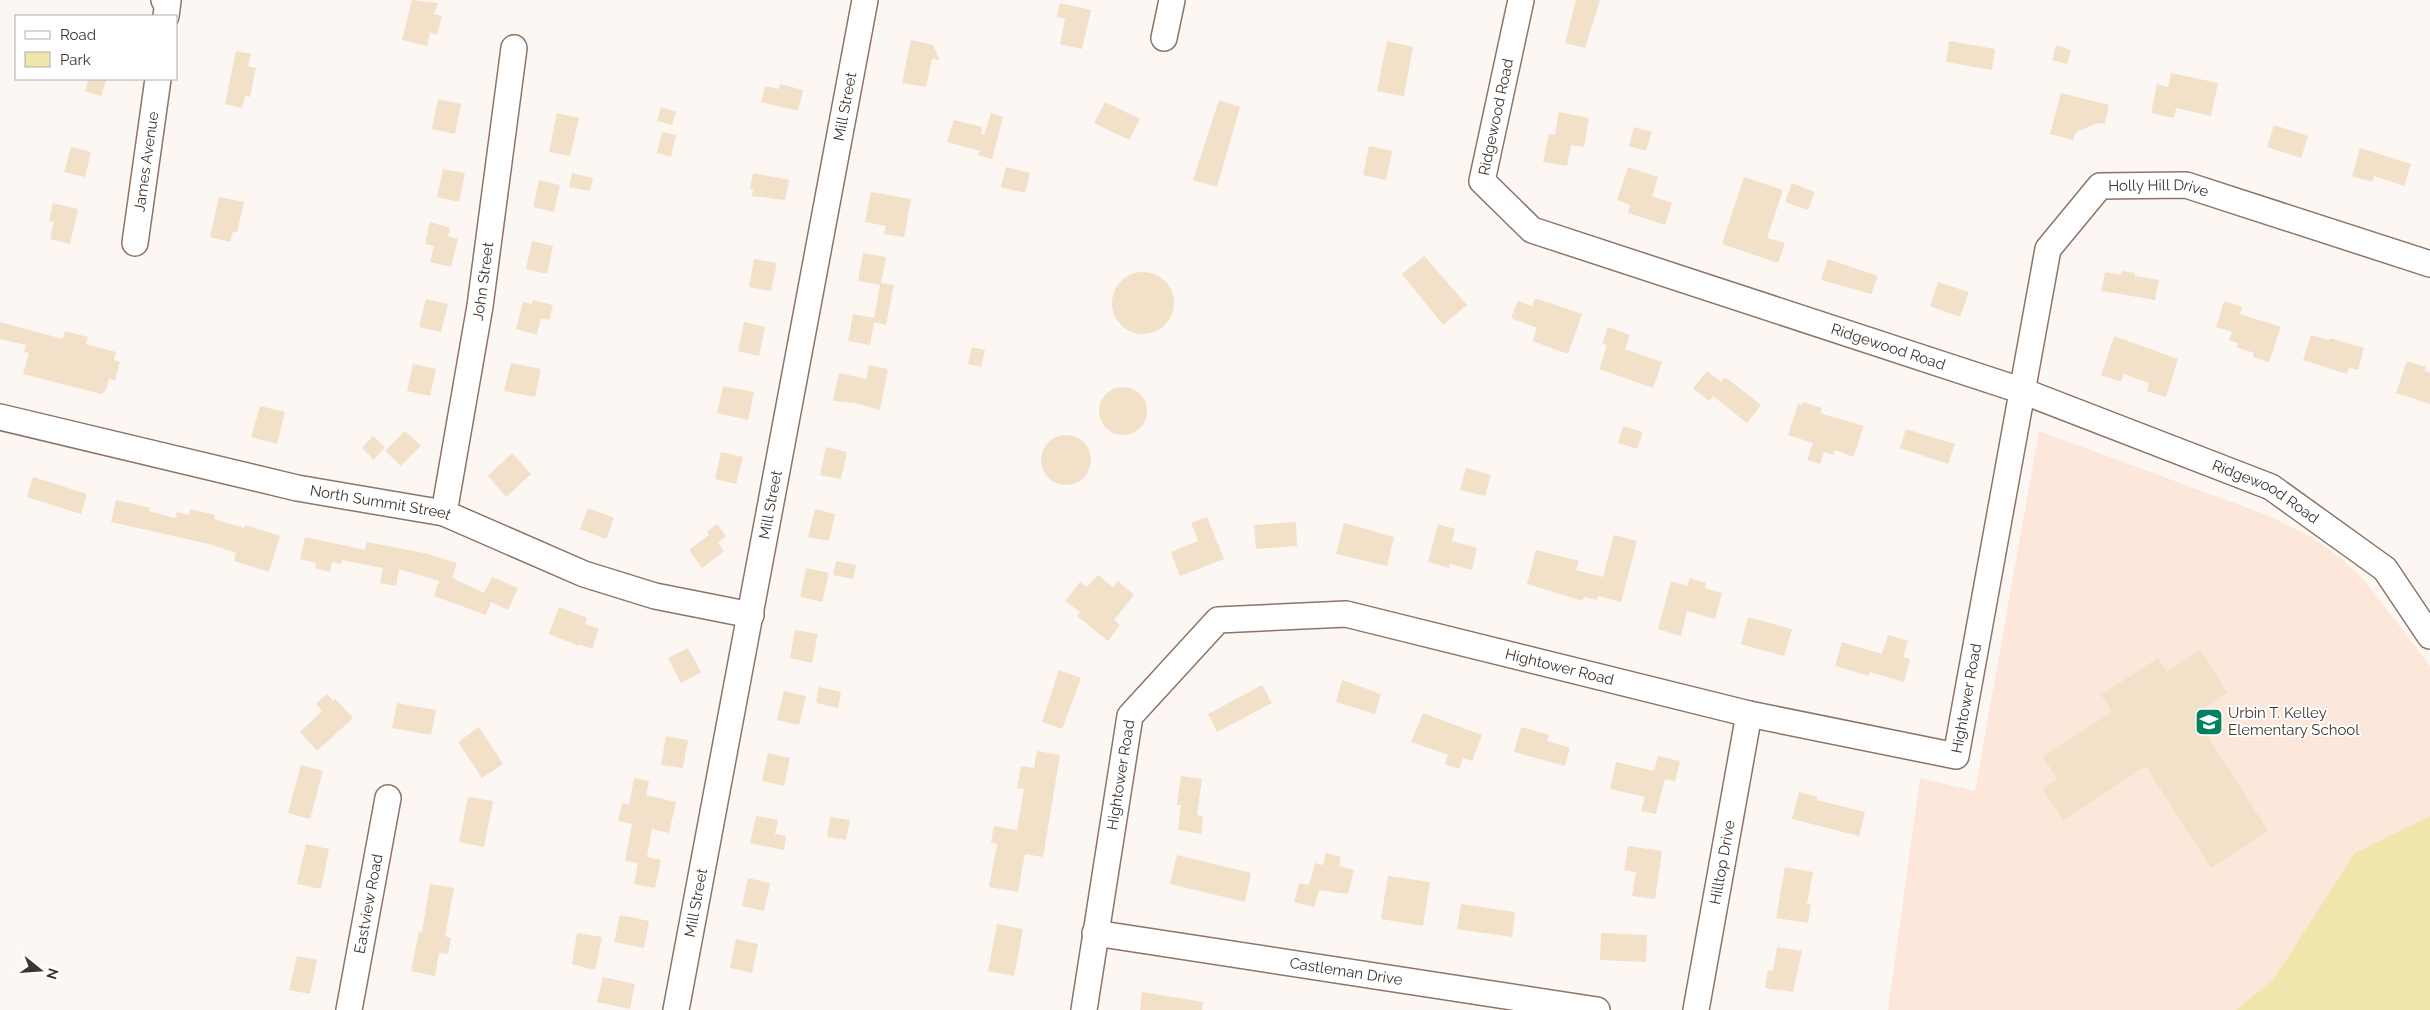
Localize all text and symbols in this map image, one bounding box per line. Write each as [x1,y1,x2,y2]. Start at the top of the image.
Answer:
legend [15,15,178,80]
text: Road [60,26,96,44]
text: Park [60,51,91,69]
street label: Ridgewood Road [1475,57,1517,177]
street label: Mill Street [830,71,860,143]
street label: James Avenue [130,110,162,213]
street label: Holly Hill Drive [2108,176,2211,201]
street label: John Street [469,241,497,322]
street label: Ridgewood Road [1829,320,1948,374]
street label: Ridgewood Road [2210,456,2322,527]
street label: Mill Street [755,469,786,541]
street label: North Summit Street [309,481,454,524]
street label: Hightower Road [1948,642,1985,755]
street label: Hightower Road [1503,645,1616,689]
place label: Urbin T. Kelley Elementary School [2228,704,2360,739]
school or university icon: Urbin T. Kelley Elementary School [2194,707,2224,737]
street label: Hightower Road [1103,718,1138,831]
street label: Hilltop Drive [1706,819,1739,906]
street label: Eastview Road [351,852,387,955]
street label: Mill Street [681,867,711,939]
north arrow [15,945,65,995]
street label: Castleman Drive [1288,954,1404,989]
text: N [43,966,62,981]

